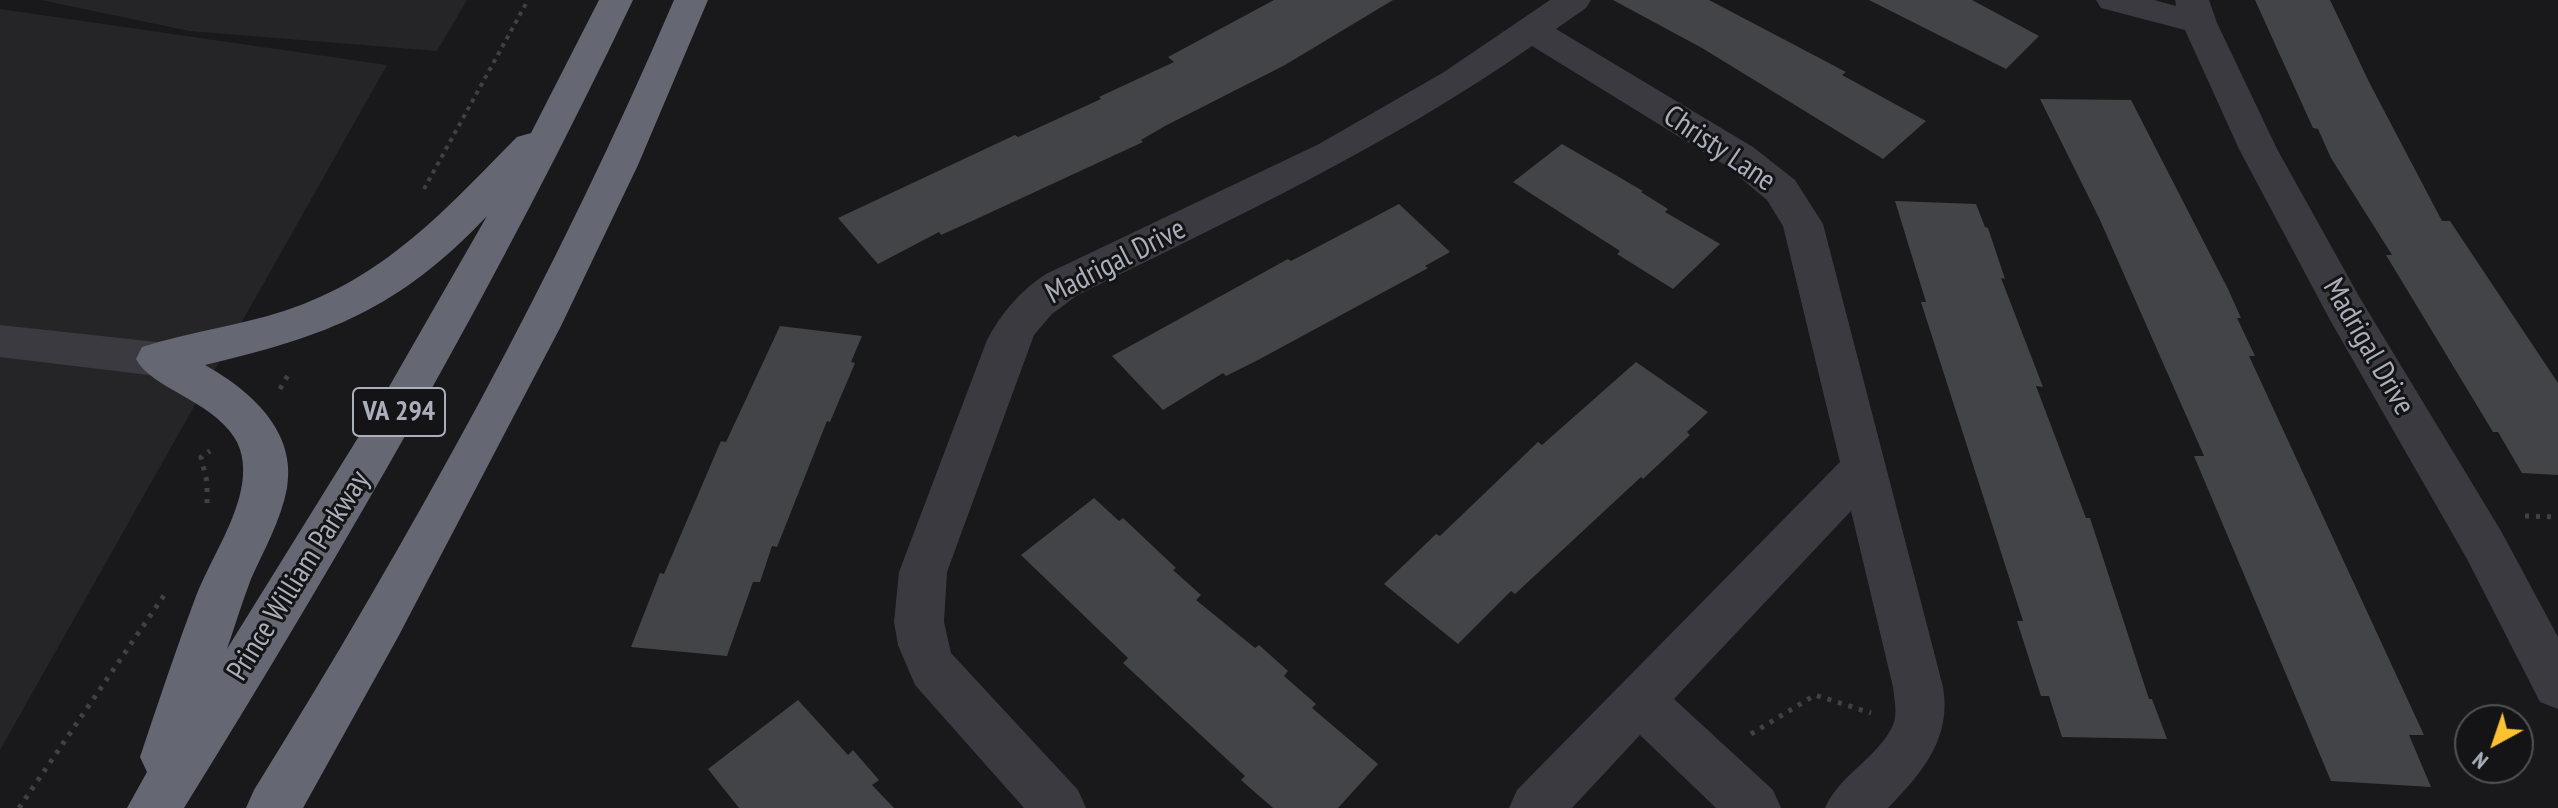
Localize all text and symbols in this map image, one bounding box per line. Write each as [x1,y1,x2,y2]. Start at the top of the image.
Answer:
street label: Christy Lane [1656,99,1782,199]
street label: Madrigal Drive [1040,212,1192,312]
street label: Madrigal Drive [2314,272,2422,422]
road number: VA 294 [353,388,445,436]
street label: Prince William Parkway [220,465,378,687]
north arrow [2454,704,2534,784]
text: N [2466,746,2493,775]

